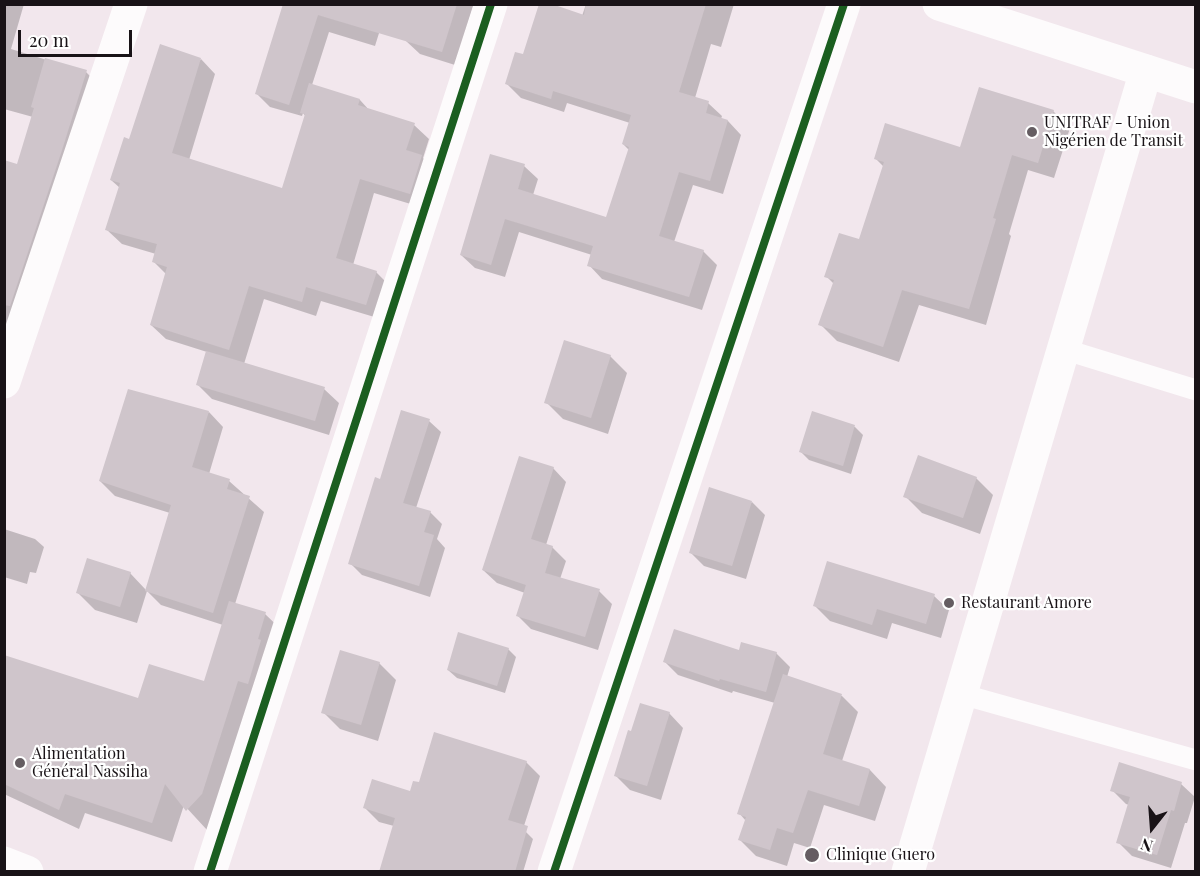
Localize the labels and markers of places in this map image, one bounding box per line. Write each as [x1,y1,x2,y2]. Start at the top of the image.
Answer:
place label: UNITRAF - Union Nigérien de Transit [1044,113,1183,151]
marker: UNITRAF - Union Nigérien de Transit [1025,125,1039,139]
place label: Restaurant Amore [961,593,1092,613]
marker: Restaurant Amore [942,596,956,610]
place label: Alimentation Général Nassiha [32,744,148,782]
marker: Alimentation Général Nassiha [13,756,27,770]
place label: Clinique Guero [826,845,935,865]
marker: Clinique Guero [803,846,821,864]

